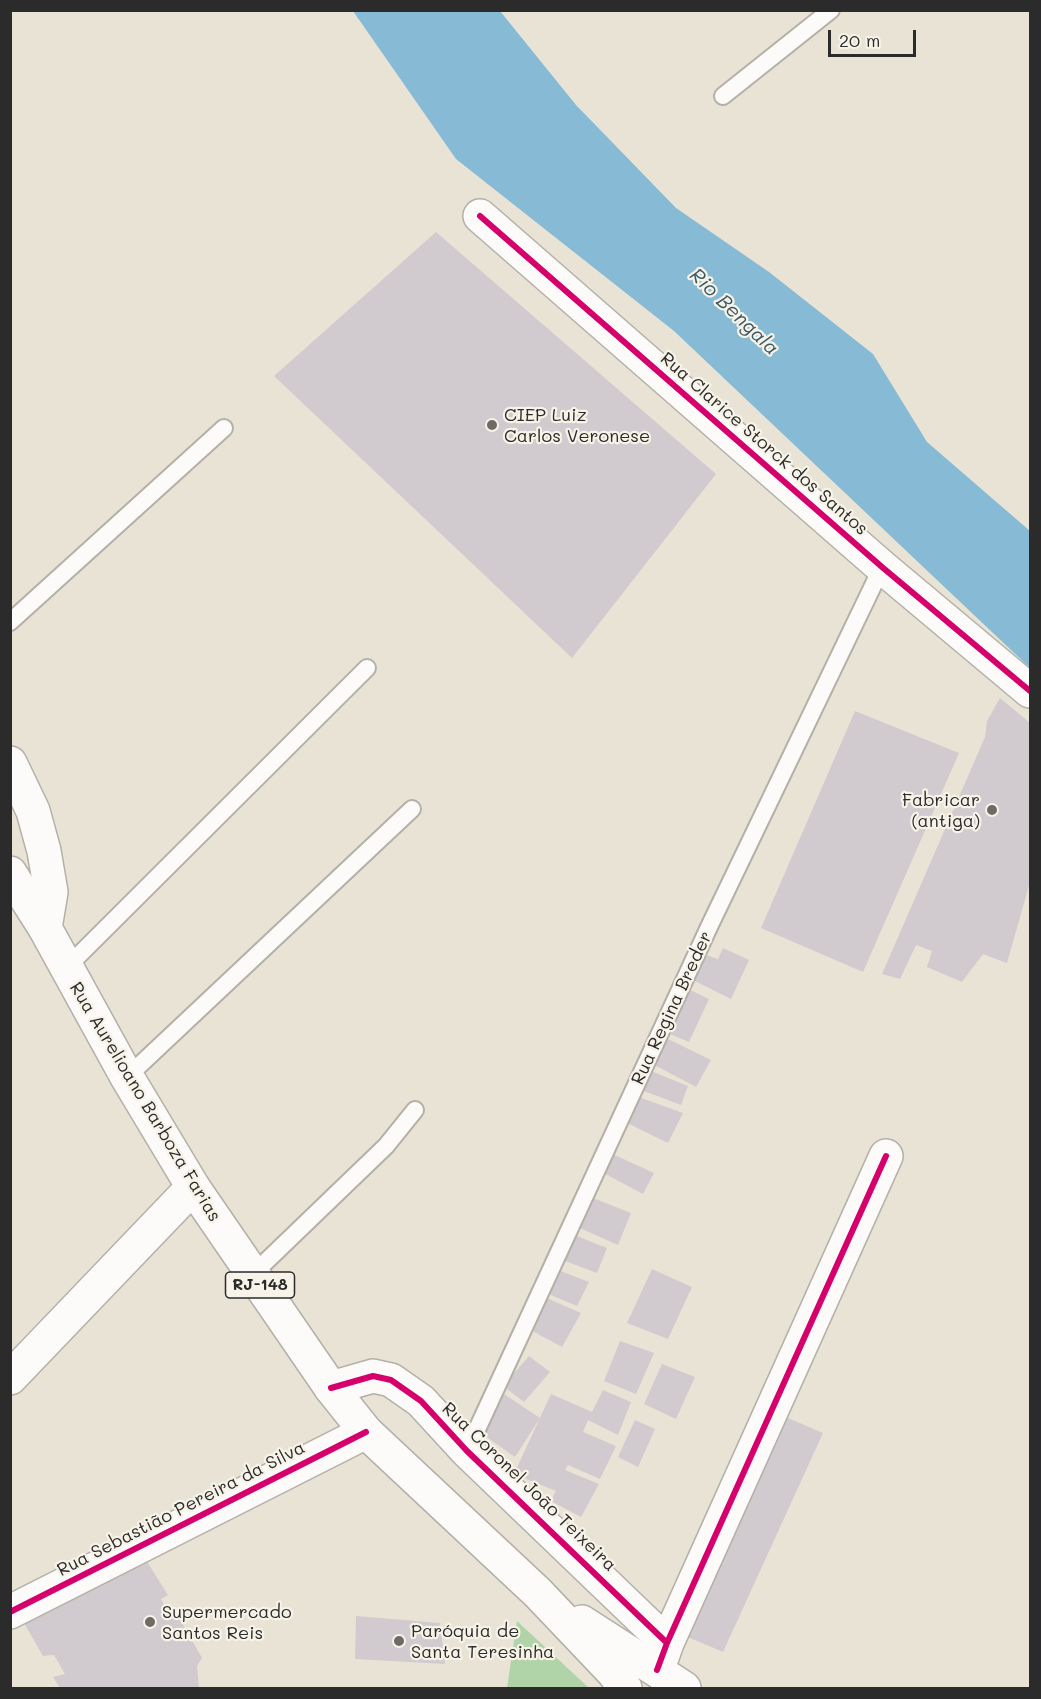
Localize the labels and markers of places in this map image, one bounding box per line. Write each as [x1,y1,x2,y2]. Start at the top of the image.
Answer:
place label: CIEP Luiz Carlos Veronese [504,404,650,446]
marker: CIEP Luiz Carlos Veronese [485,418,499,432]
place label: Fabricar (antiga) [902,789,980,832]
marker: Fabricar (antiga) [985,803,999,817]
place label: Supermercado Santos Reis [162,1601,292,1644]
marker: Supermercado Santos Reis [143,1615,157,1629]
place label: Paróquia de Santa Teresinha [411,1620,554,1662]
marker: Paróquia de Santa Teresinha [392,1634,406,1648]

